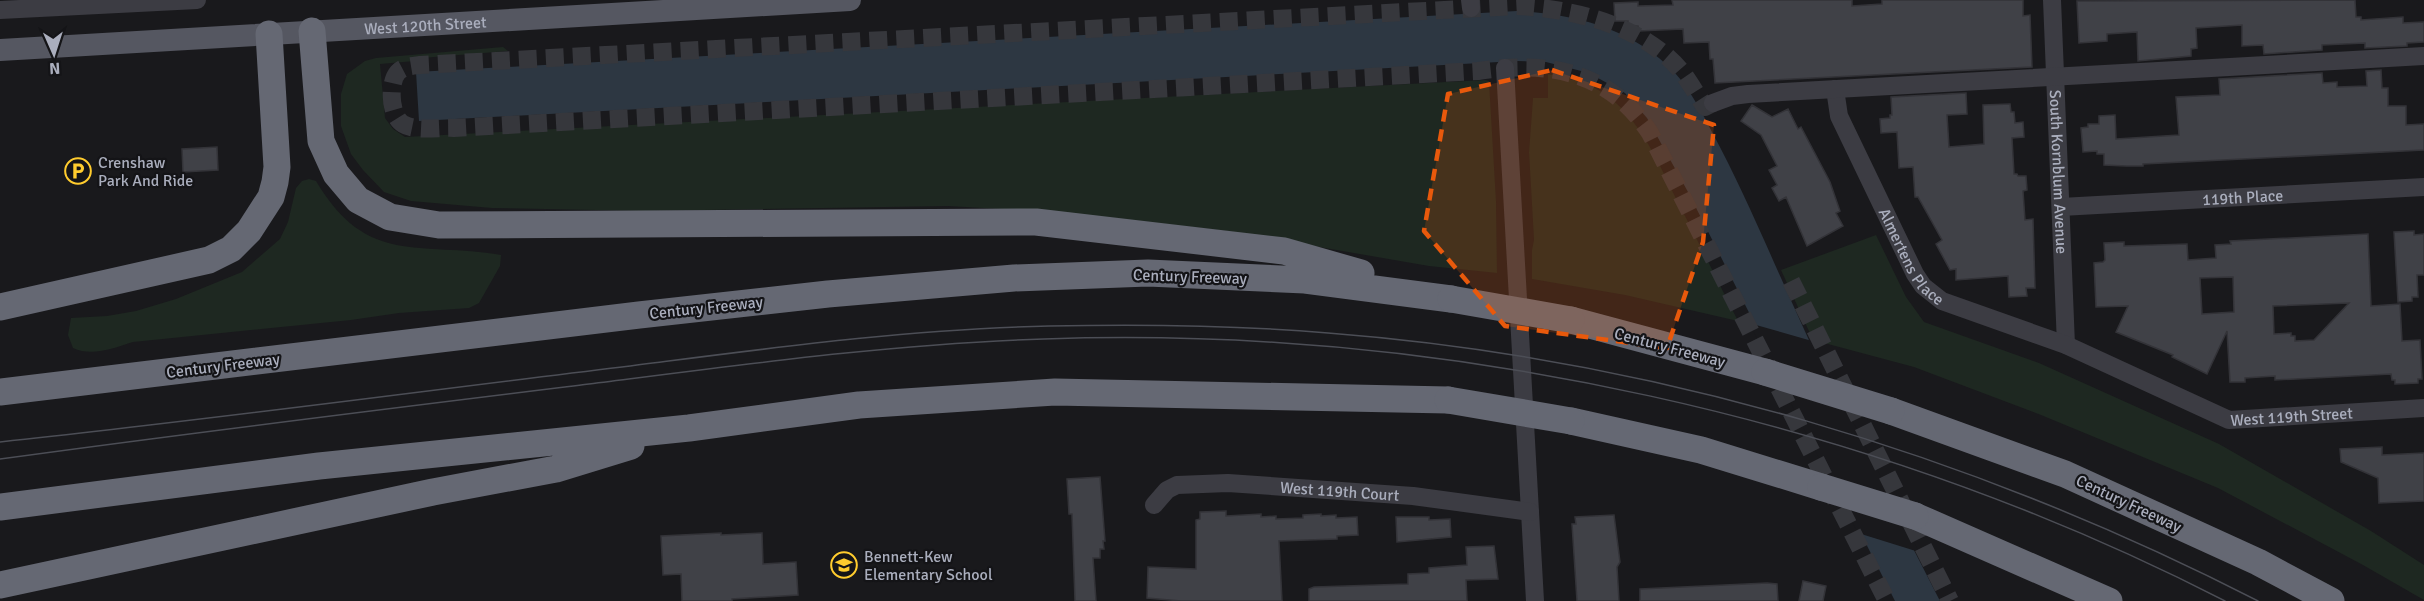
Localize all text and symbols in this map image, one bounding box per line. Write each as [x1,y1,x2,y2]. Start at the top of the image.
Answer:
street label: West 120th Street [364,12,488,40]
north arrow [24,24,84,84]
text: N [49,58,61,78]
street label: South Kornblum Avenue [2045,89,2071,254]
place label: Crenshaw Park And Ride [98,153,193,191]
parking icon: Crenshaw Park And Ride [63,156,93,186]
street label: 119th Place [2202,186,2284,210]
street label: Almertens Place [1874,205,1948,310]
street label: Century Freeway [1133,265,1248,289]
street label: Century Freeway [648,292,764,324]
street label: Century Freeway [1612,324,1728,373]
street label: Century Freeway [165,349,281,383]
street label: West 119th Street [2230,403,2354,431]
street label: Century Freeway [2073,471,2185,537]
street label: West 119th Court [1279,478,1400,506]
place label: Bennett-Kew Elementary School [864,547,993,585]
school or university icon: Bennett-Kew Elementary School [829,550,859,580]

